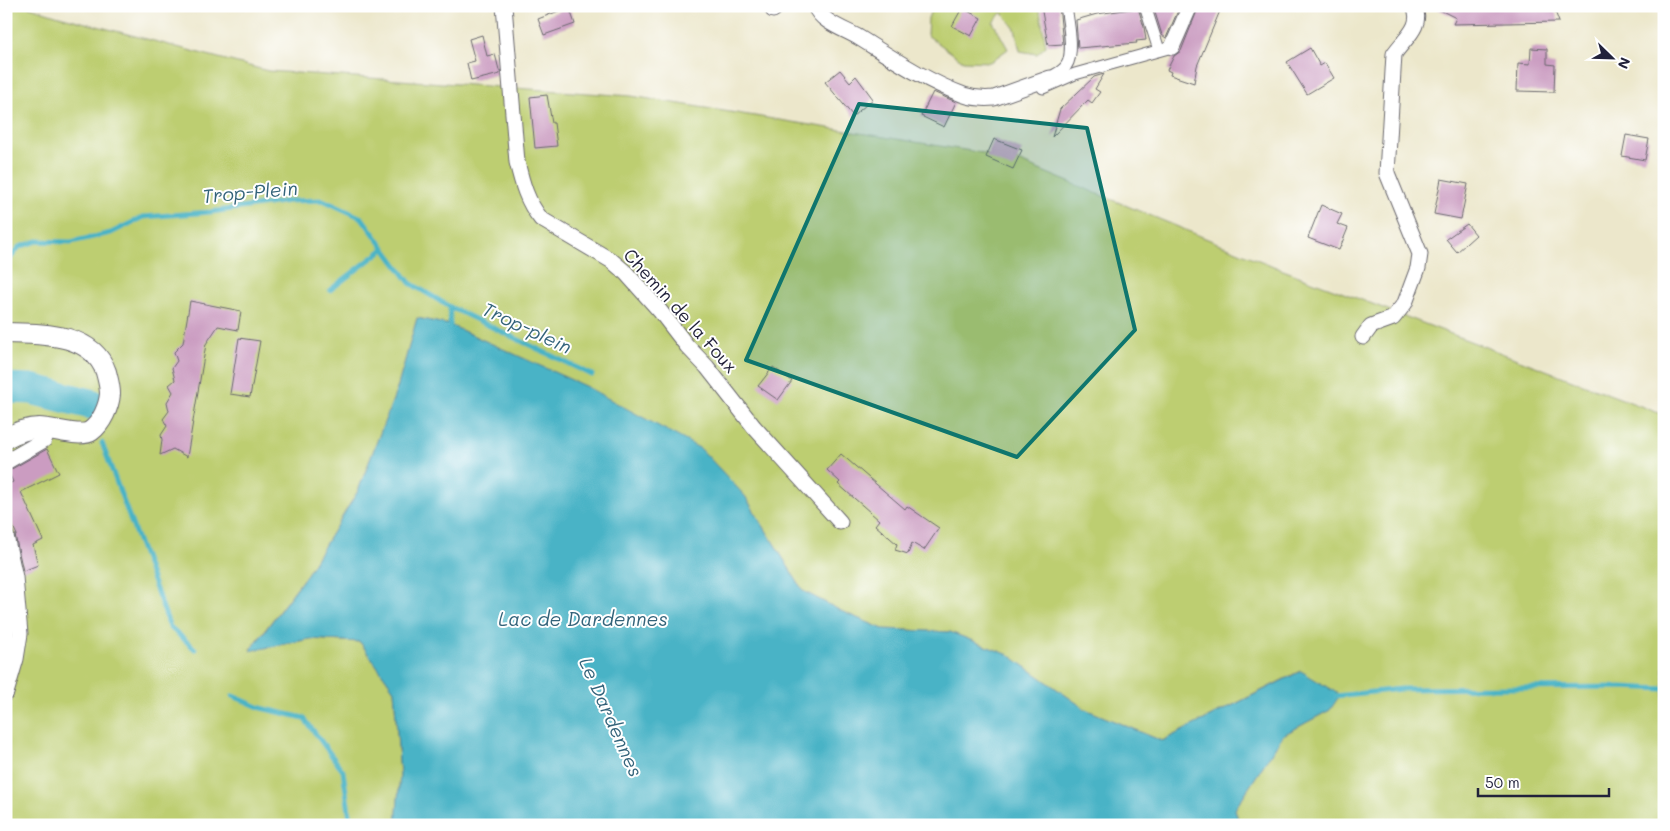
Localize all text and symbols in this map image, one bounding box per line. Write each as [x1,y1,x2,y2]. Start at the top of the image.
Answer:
north arrow [1588,32,1638,82]
text: N [1614,55,1635,72]
water label: Trop-Plein [201,175,299,208]
street label: Chemin de la Foux [619,243,743,378]
water label: Trop-plein [479,296,576,359]
water label: Lac de Dardennes [498,606,668,631]
water label: Le Dardennes [574,653,649,780]
scale bar [1478,766,1609,798]
text: 50 m [1485,772,1520,792]

